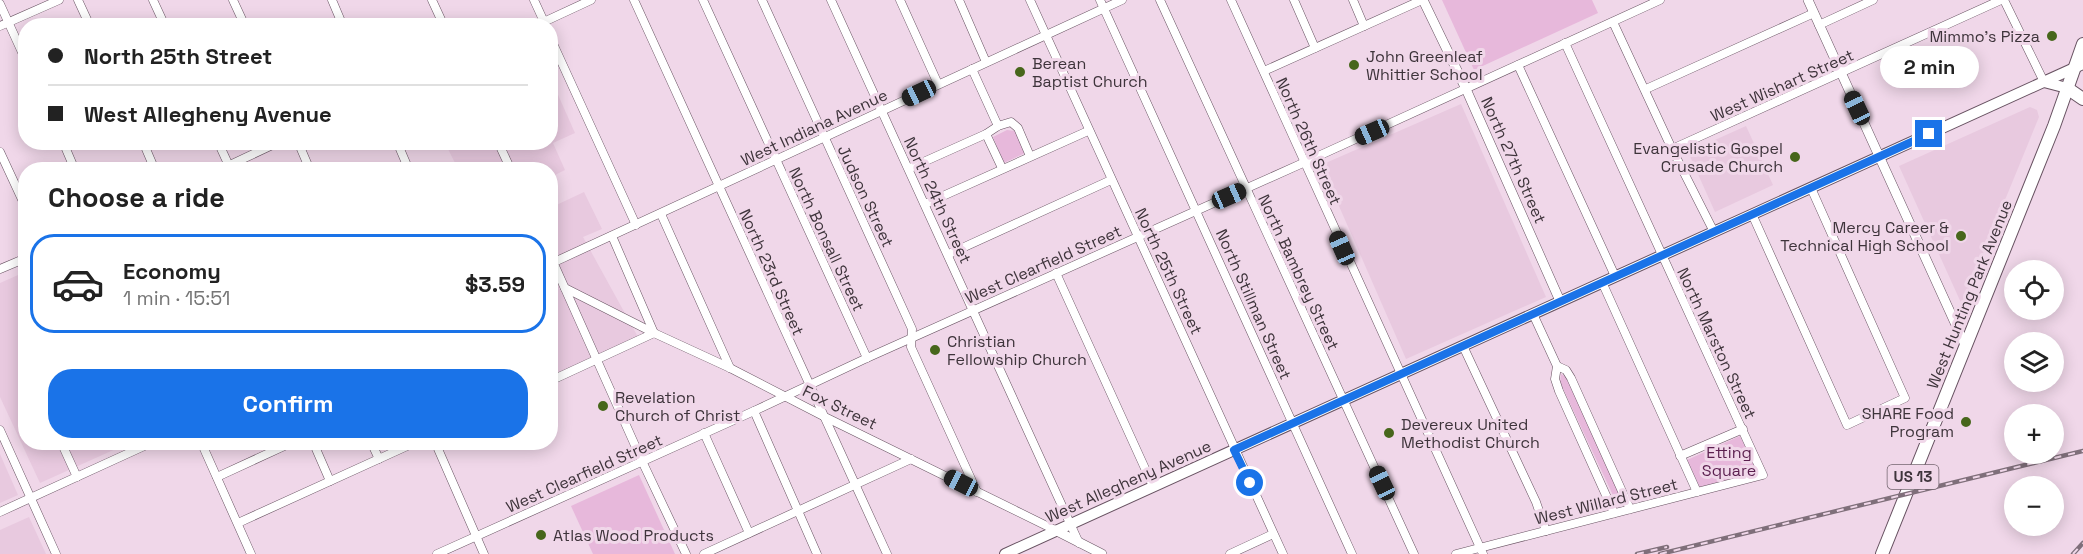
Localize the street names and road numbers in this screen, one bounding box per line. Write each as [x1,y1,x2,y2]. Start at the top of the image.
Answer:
street label: West Wishart Street [1707,44,1857,126]
street label: North 26th Street [1271,74,1346,208]
street label: West Indiana Avenue [737,84,891,171]
street label: North 27th Street [1476,94,1551,227]
street label: North 24th Street [899,134,976,267]
street label: Judson Street [833,142,898,251]
street label: North Bonsall Street [784,164,869,315]
street label: North Bambrey Street [1253,191,1344,354]
street label: West Hunting Park Avenue [1922,197,2017,392]
street label: North 25th Street [1130,205,1207,338]
street label: North 23rd Street [734,206,809,339]
street label: West Clearfield Street [962,220,1125,308]
street label: North Stillman Street [1211,226,1296,383]
street label: North Marston Street [1672,264,1761,422]
street label: Fox Street [799,380,881,435]
street label: West Clearfield Street [503,429,666,517]
street label: West Allegheny Avenue [1042,435,1215,528]
road number: US 13 [1888,465,1938,489]
street label: West Willard Street [1532,474,1680,529]

